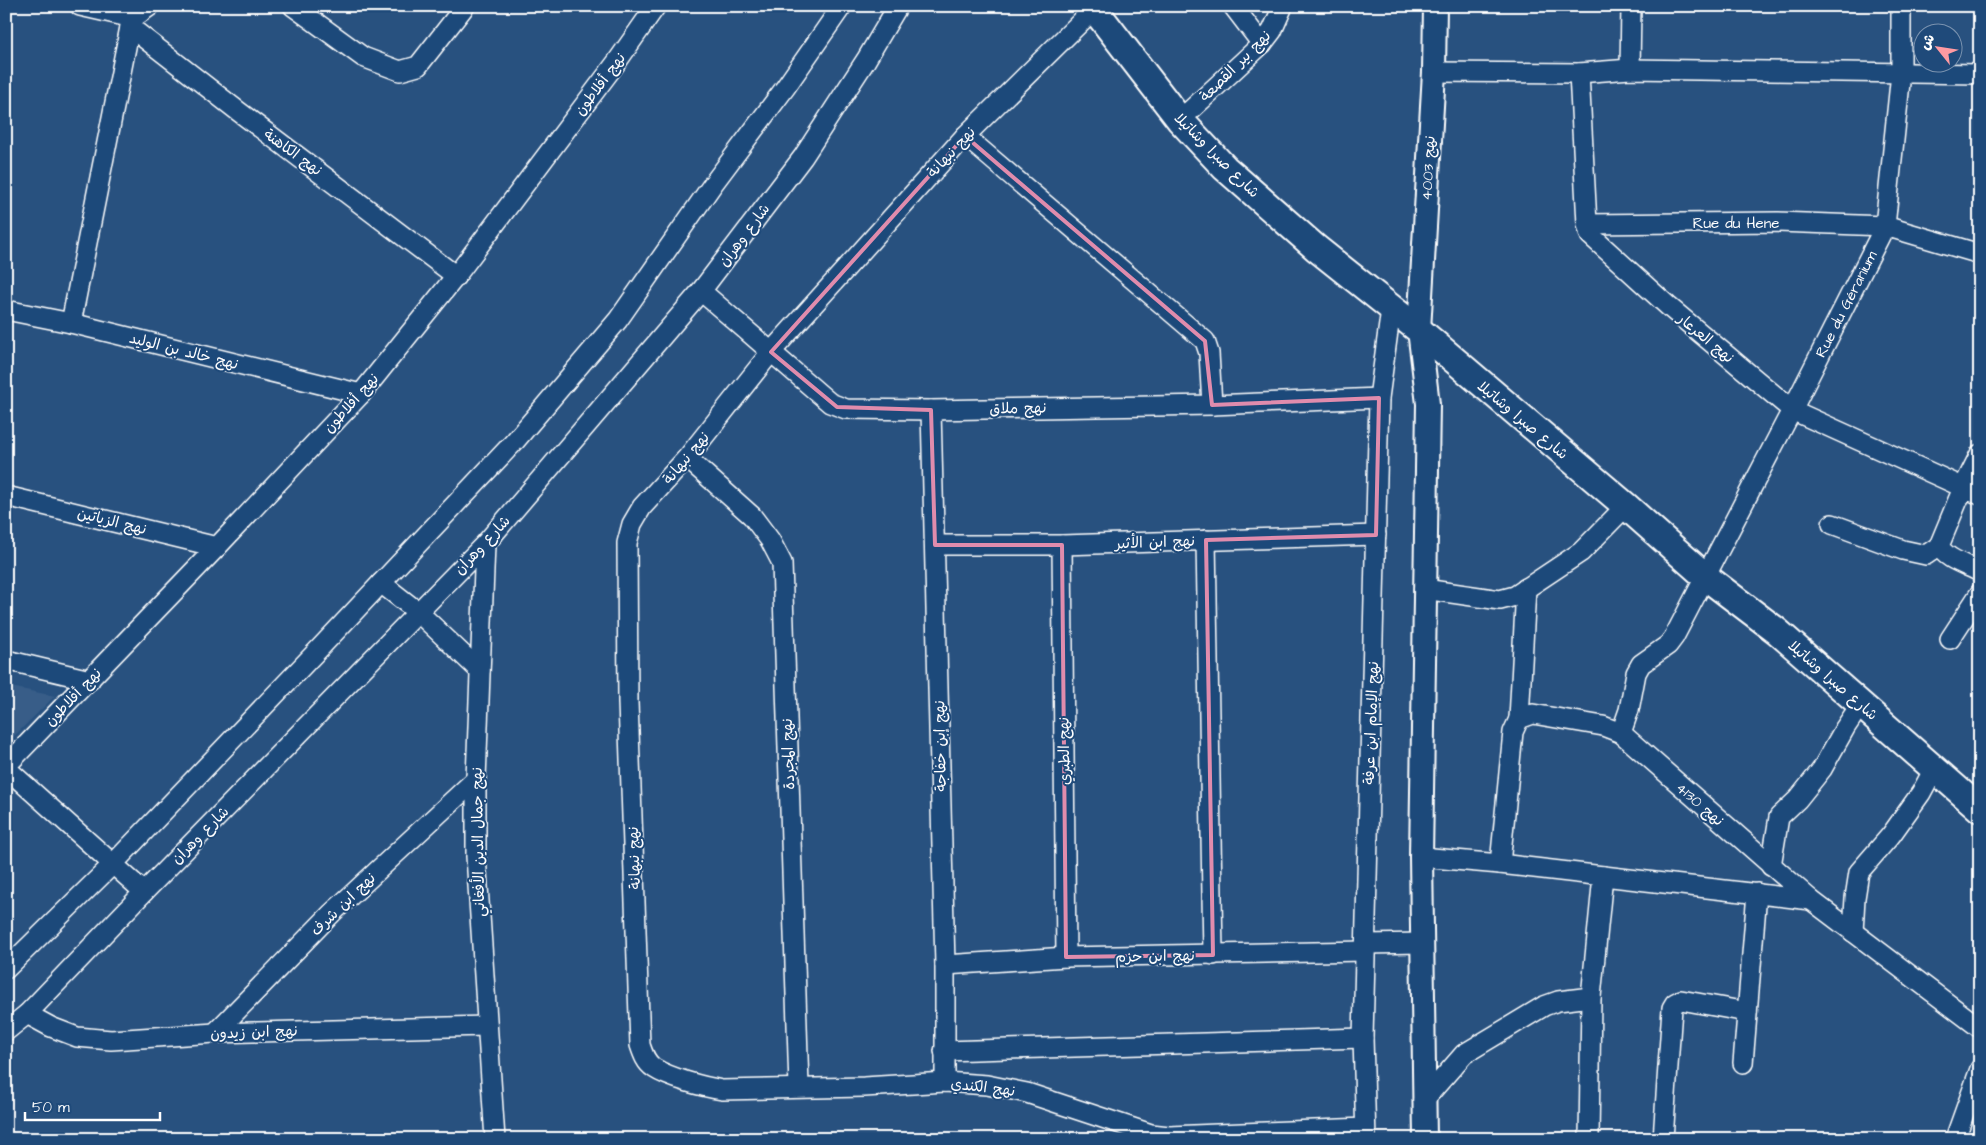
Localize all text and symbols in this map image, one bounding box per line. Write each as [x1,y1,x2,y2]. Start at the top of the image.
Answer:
north arrow [1914,22,1964,72]
street label: نهج بير القصعة [1195,26,1276,107]
text: ش [1915,30,1940,54]
street label: نهج أفلاطون [570,49,631,120]
street label: شارع صبرا وشاتيلا [1169,108,1264,203]
street label: نهج نبهانة [922,122,981,183]
street label: نهج الكاهنة [259,124,326,181]
street label: نهج 4003 [1416,135,1441,201]
street label: شارع وهران [714,199,775,271]
street label: Rue du Hene [1693,213,1779,234]
street label: Rue du Géranium [1810,247,1883,361]
street label: نهج العرعار [1672,308,1738,368]
street label: نهج خالد بن الوليد [127,328,241,375]
street label: نهج أفلاطون [319,369,384,438]
street label: شارع صبرا وشاتيلا [1473,376,1573,465]
street label: نهج ملاق [989,398,1047,419]
street label: نهج نبهانة [658,427,715,489]
street label: نهج الزياتين [75,503,149,540]
street label: شارع وهران [449,511,515,580]
street label: نهج ابن الأثير [1113,531,1195,554]
street label: شارع صبرا وشاتيلا [1783,635,1882,725]
street label: نهج الإمام ابن عرفة [1359,661,1384,785]
street label: نهج أفلاطون [40,664,107,731]
street label: نهج إبن خفاجة [929,700,952,792]
street label: نهج الطبري [1053,717,1076,785]
street label: نهج المجردة [777,718,800,790]
street label: نهج جمال الدين الأفغاني [467,767,492,917]
street label: نهج 4130 [1671,778,1728,831]
street label: شارع وهران [167,802,234,869]
street label: نهج نبهانة [623,826,646,890]
street label: نهج ابن شرف [306,868,381,941]
street label: نهج ابن حزم [1115,945,1195,968]
street label: نهج ابن زيدون [210,1020,298,1045]
street label: نهج الكندي [949,1073,1016,1102]
scale bar [25,1090,160,1122]
text: 50 m [32,1097,70,1118]

